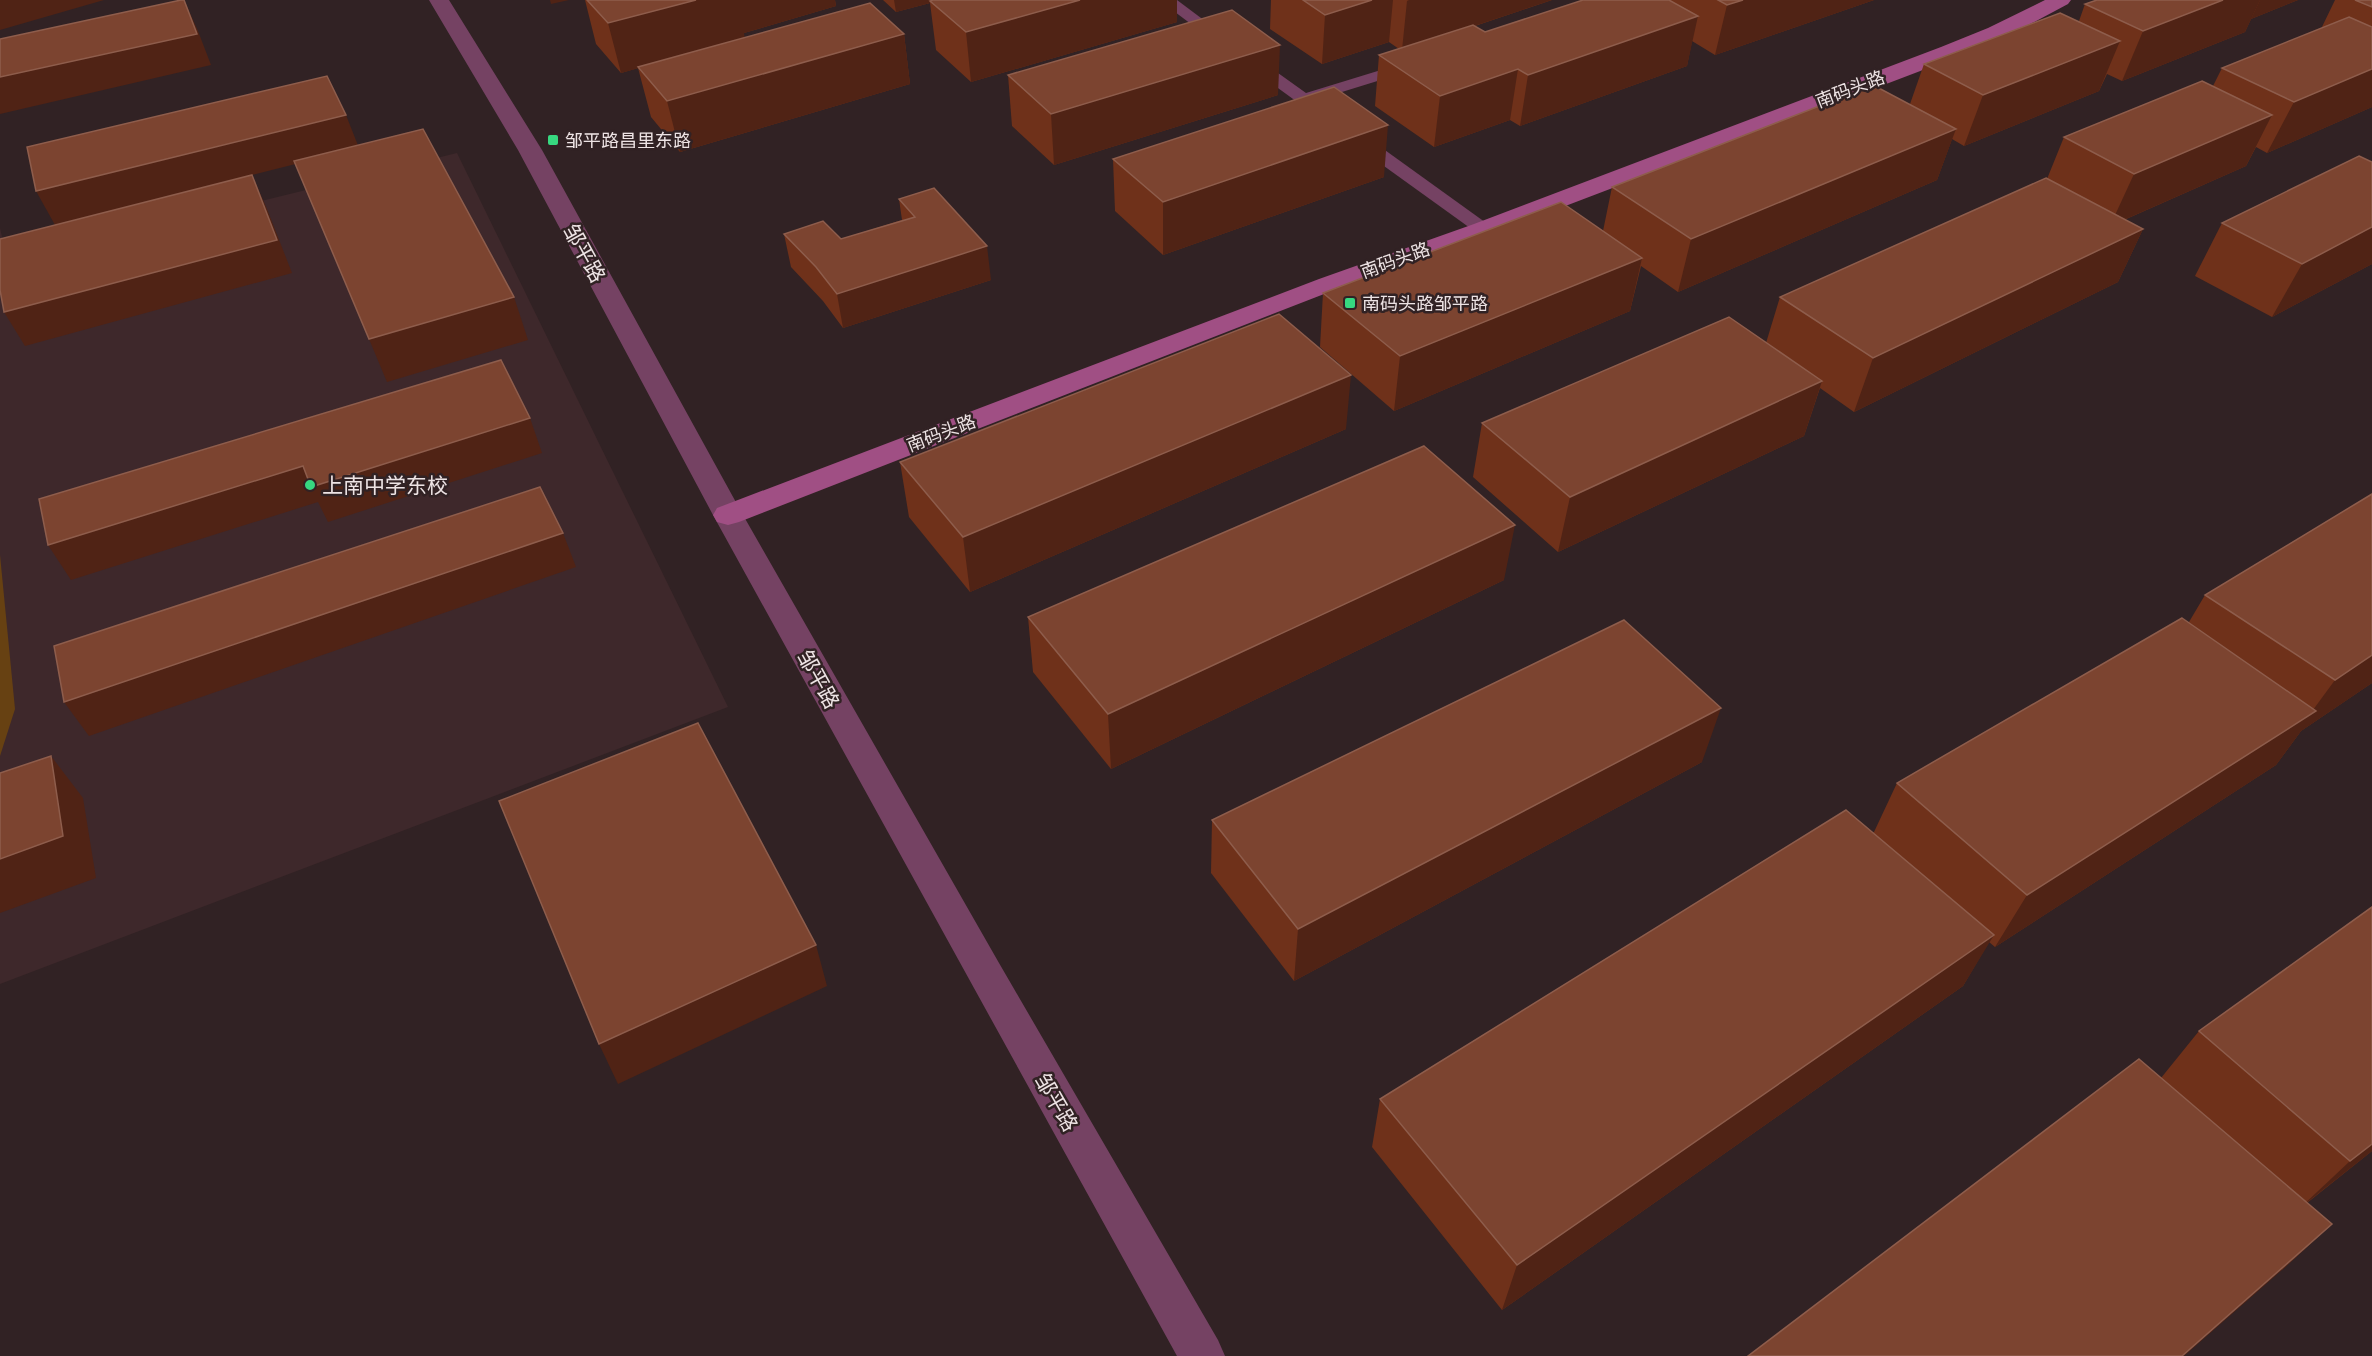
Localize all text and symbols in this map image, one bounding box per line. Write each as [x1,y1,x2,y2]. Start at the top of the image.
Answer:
street label: 南码头路 [1812,65,1888,113]
place label: 邹平路昌里东路 [565,129,691,152]
marker: 邹平路昌里东路 [546,133,560,147]
street label: 邹平路 [557,219,613,287]
street label: 南码头路 [1357,237,1433,283]
place label: 南码头路邹平路 [1362,292,1488,315]
marker: 南码头路邹平路 [1343,296,1357,310]
street label: 南码头路 [903,409,979,457]
place label: 上南中学东校 [322,471,448,499]
marker: 上南中学东校 [303,478,317,492]
street label: 邹平路 [791,645,847,713]
street label: 邹平路 [1029,1068,1085,1136]

